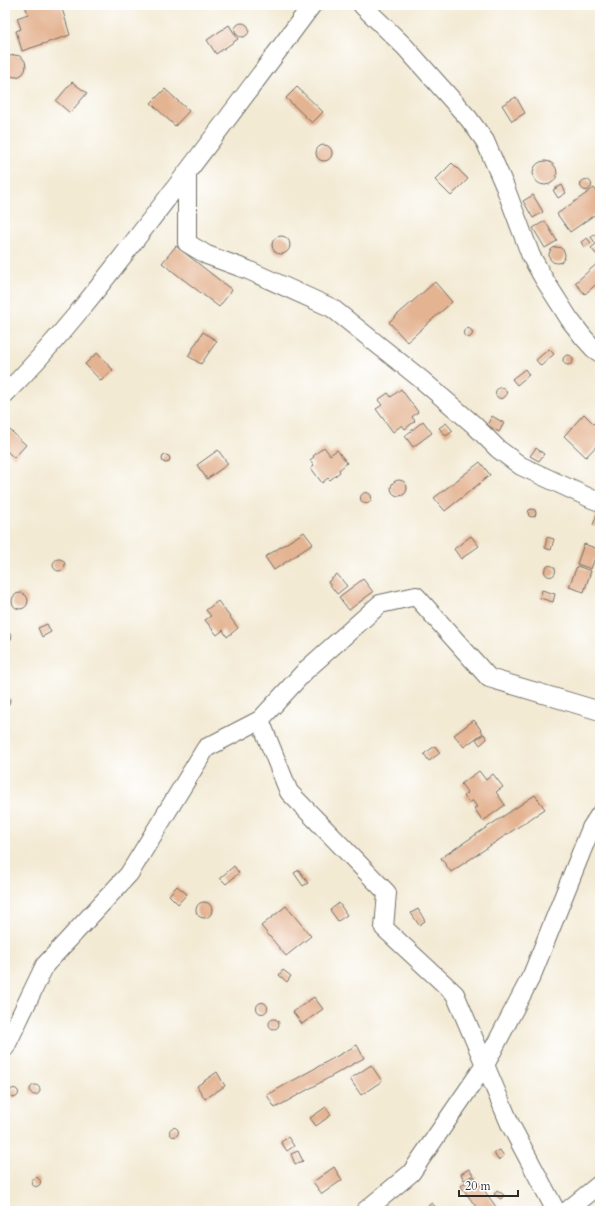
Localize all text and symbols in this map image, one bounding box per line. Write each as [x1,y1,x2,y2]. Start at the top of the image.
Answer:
scale bar [459,1172,518,1198]
text: 20 m [465,1178,492,1194]

